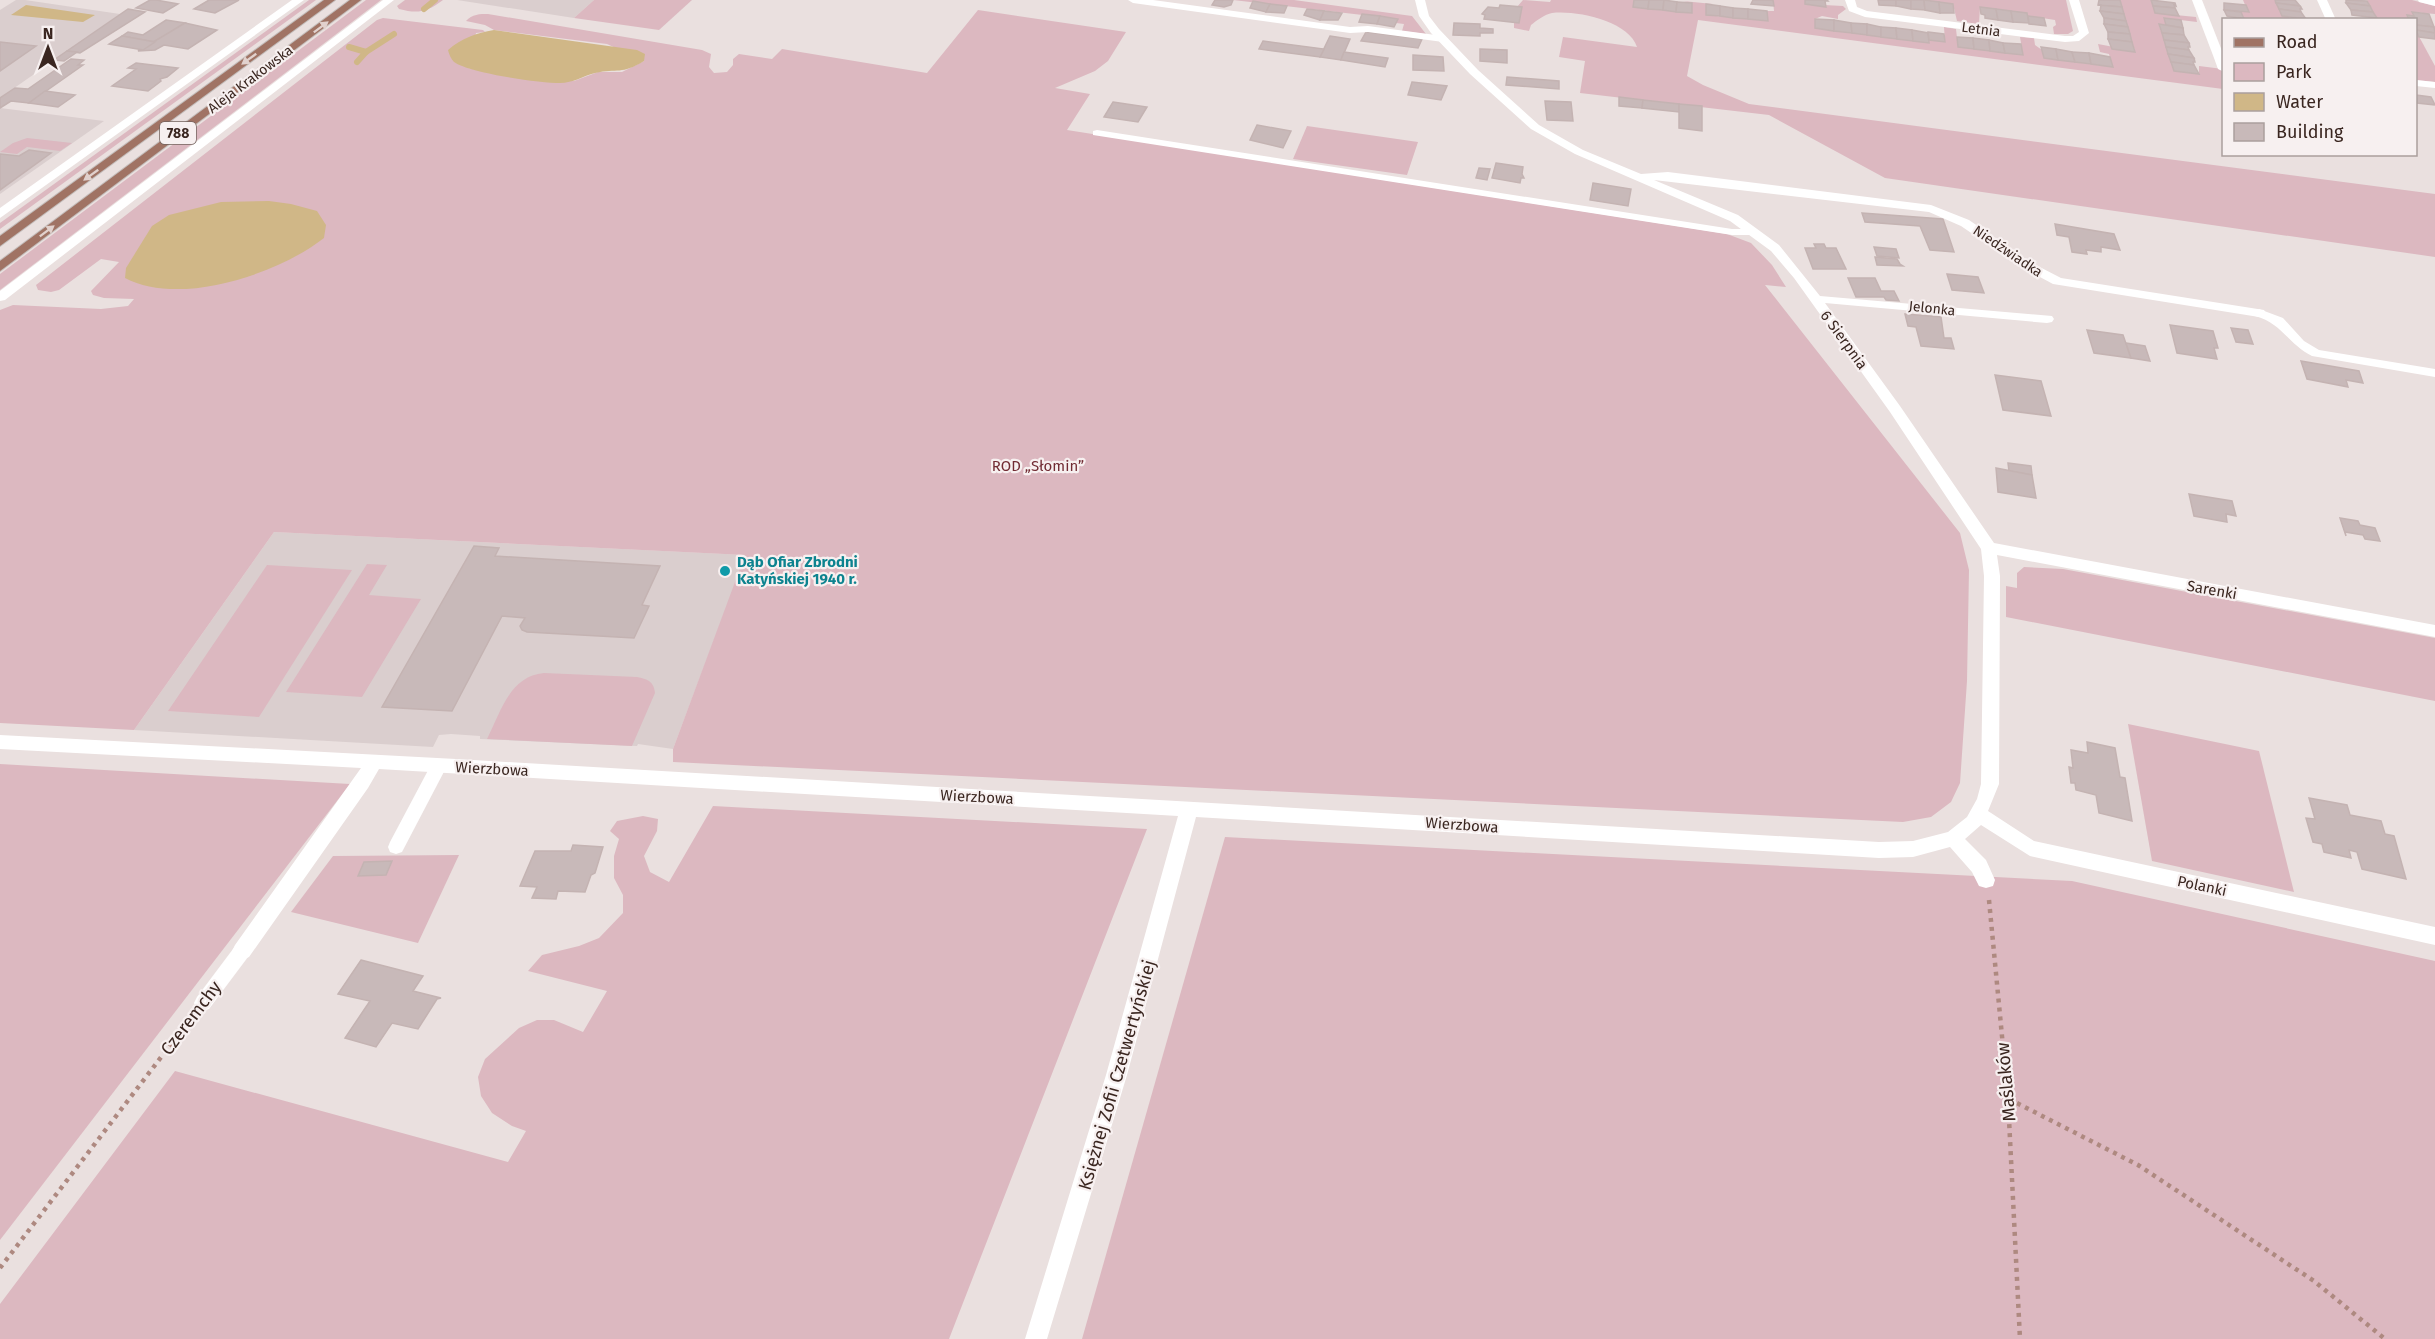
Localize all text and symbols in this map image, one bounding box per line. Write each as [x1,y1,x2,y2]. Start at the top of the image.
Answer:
north arrow [18,18,78,78]
legend [2222,18,2417,156]
street label: Letnia [1961,19,2001,40]
one-way arrow [313,21,328,33]
text: N [43,24,53,43]
text: Road [2276,31,2318,53]
street label: Aleja Krakowska [204,42,296,117]
one-way arrow [241,53,256,65]
text: Park [2276,61,2312,83]
text: Water [2276,91,2323,113]
text: Building [2276,121,2344,143]
road number: 788 [160,122,196,144]
one-way arrow [84,169,100,181]
street label: Niedźwiadka [1970,222,2046,281]
one-way arrow [39,226,54,238]
street label: Jelonka [1908,298,1956,319]
street label: 6 Sierpnia [1817,307,1871,373]
park label: ROD „Słomin” [992,457,1084,475]
place label: Dąb Ofiar Zbrodni Katyńskiej 1940 r. [737,553,858,588]
marker: Dąb Ofiar Zbrodni Katyńskiej 1940 r. [718,564,732,578]
street label: Sarenki [2186,577,2238,603]
street label: Wierzbowa [455,758,529,780]
street label: Wierzbowa [940,786,1014,808]
street label: Wierzbowa [1425,813,1499,837]
street label: Polanki [2176,872,2228,900]
street label: Księżnej Zofii Czetwertyńskiej [1074,957,1160,1193]
street label: Czeremchy [156,977,226,1059]
street label: Maślaków [1992,1041,2020,1123]

